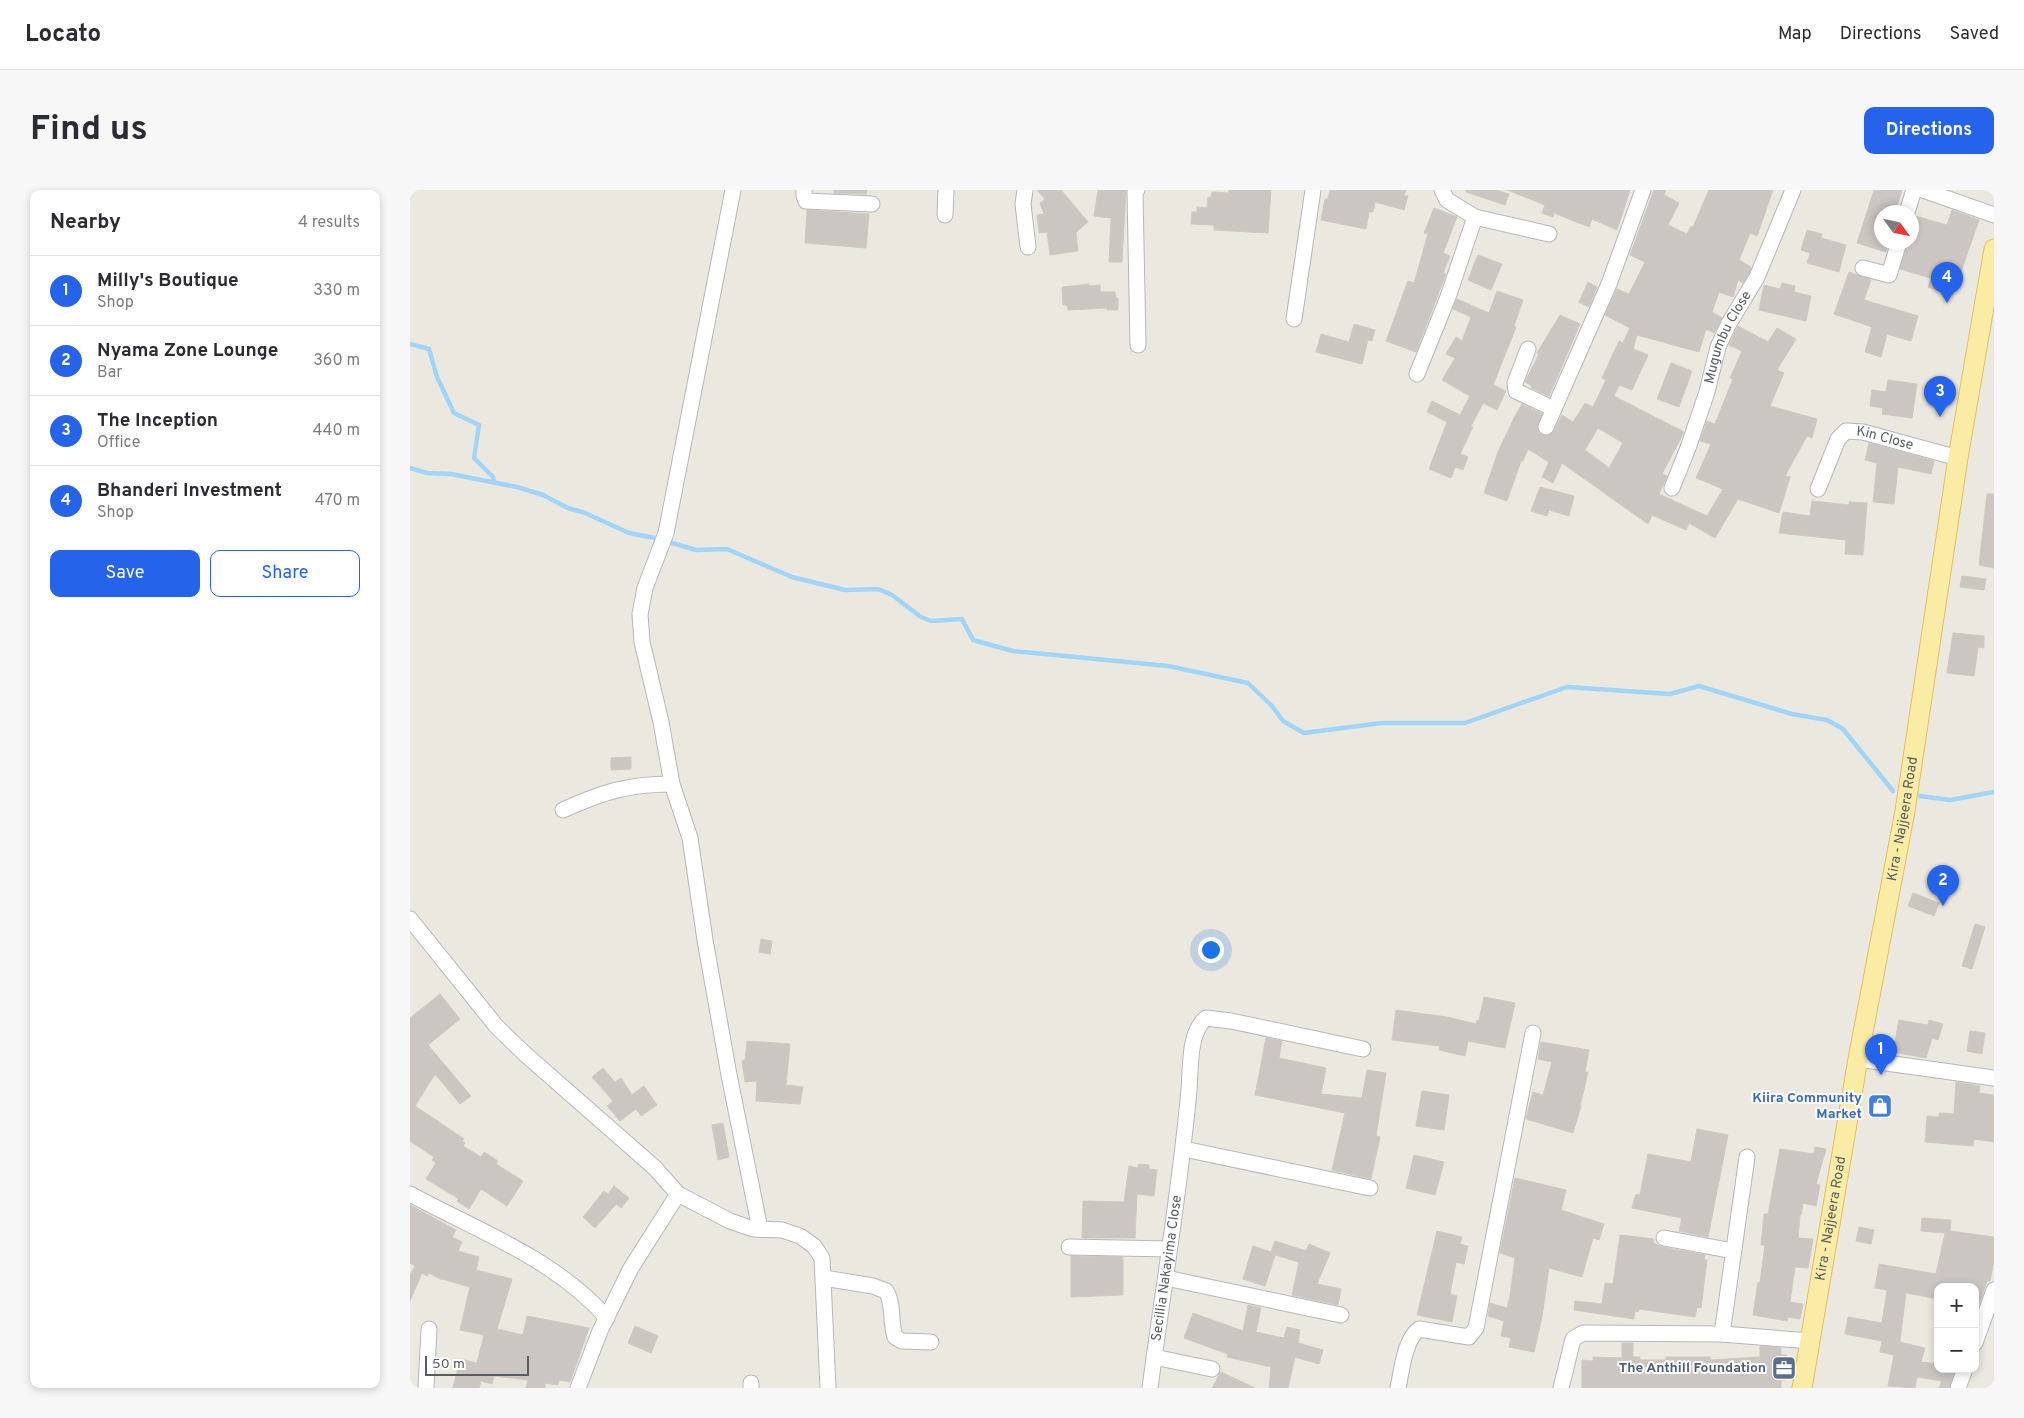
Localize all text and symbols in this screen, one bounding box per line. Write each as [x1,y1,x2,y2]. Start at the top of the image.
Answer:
text: Locato [25,20,101,50]
text: Map [1778,23,1812,46]
text: Directions [1840,23,1922,46]
text: Saved [1950,23,1999,46]
button: Directions [1864,107,1994,154]
text: Find us [30,108,148,152]
north arrow [1874,205,1919,250]
text: Nearby [50,209,121,236]
text: 4 results [298,213,360,233]
pin: 4 [1931,262,1963,303]
text: Milly's Boutique [97,269,239,293]
text: 1 [63,281,69,301]
text: 330 m [313,281,360,301]
street label: Mugumbu Close [1701,288,1755,386]
text: Shop [97,293,134,313]
text: Nyama Zone Lounge [97,339,278,363]
text: 2 [61,351,71,371]
text: 360 m [313,351,360,371]
text: Bar [97,363,123,383]
pin: 3 [1924,376,1956,417]
text: The Inception [97,409,218,433]
text: 3 [61,421,71,441]
text: 440 m [313,421,360,441]
street label: Kin Close [1856,423,1915,454]
text: Office [97,433,140,453]
text: Bhanderi Investment [97,479,282,503]
text: 4 [61,491,71,511]
text: 470 m [315,491,360,511]
text: Shop [97,503,134,523]
button: Save [50,550,200,597]
button: Share [210,550,360,597]
street label: Kira - Najjeera Road [1883,755,1922,882]
pin: 2 [1927,865,1959,906]
your location [1198,937,1224,963]
pin: 1 [1865,1034,1897,1075]
place label: Kiira Community Market [1752,1090,1862,1123]
shop icon: Kiira Community Market [1867,1093,1893,1119]
street label: Kira - Najjeera Road [1812,1155,1850,1282]
street label: Secillia Nakayima Close [1148,1194,1185,1342]
map controls [1934,1283,1979,1373]
button: + [1934,1283,1979,1328]
button: − [1934,1328,1979,1373]
scale bar [425,1353,529,1376]
office icon: The Anthill Foundation [1771,1355,1797,1381]
text: 50 m [432,1356,465,1373]
place label: The Anthill Foundation [1619,1360,1766,1377]

